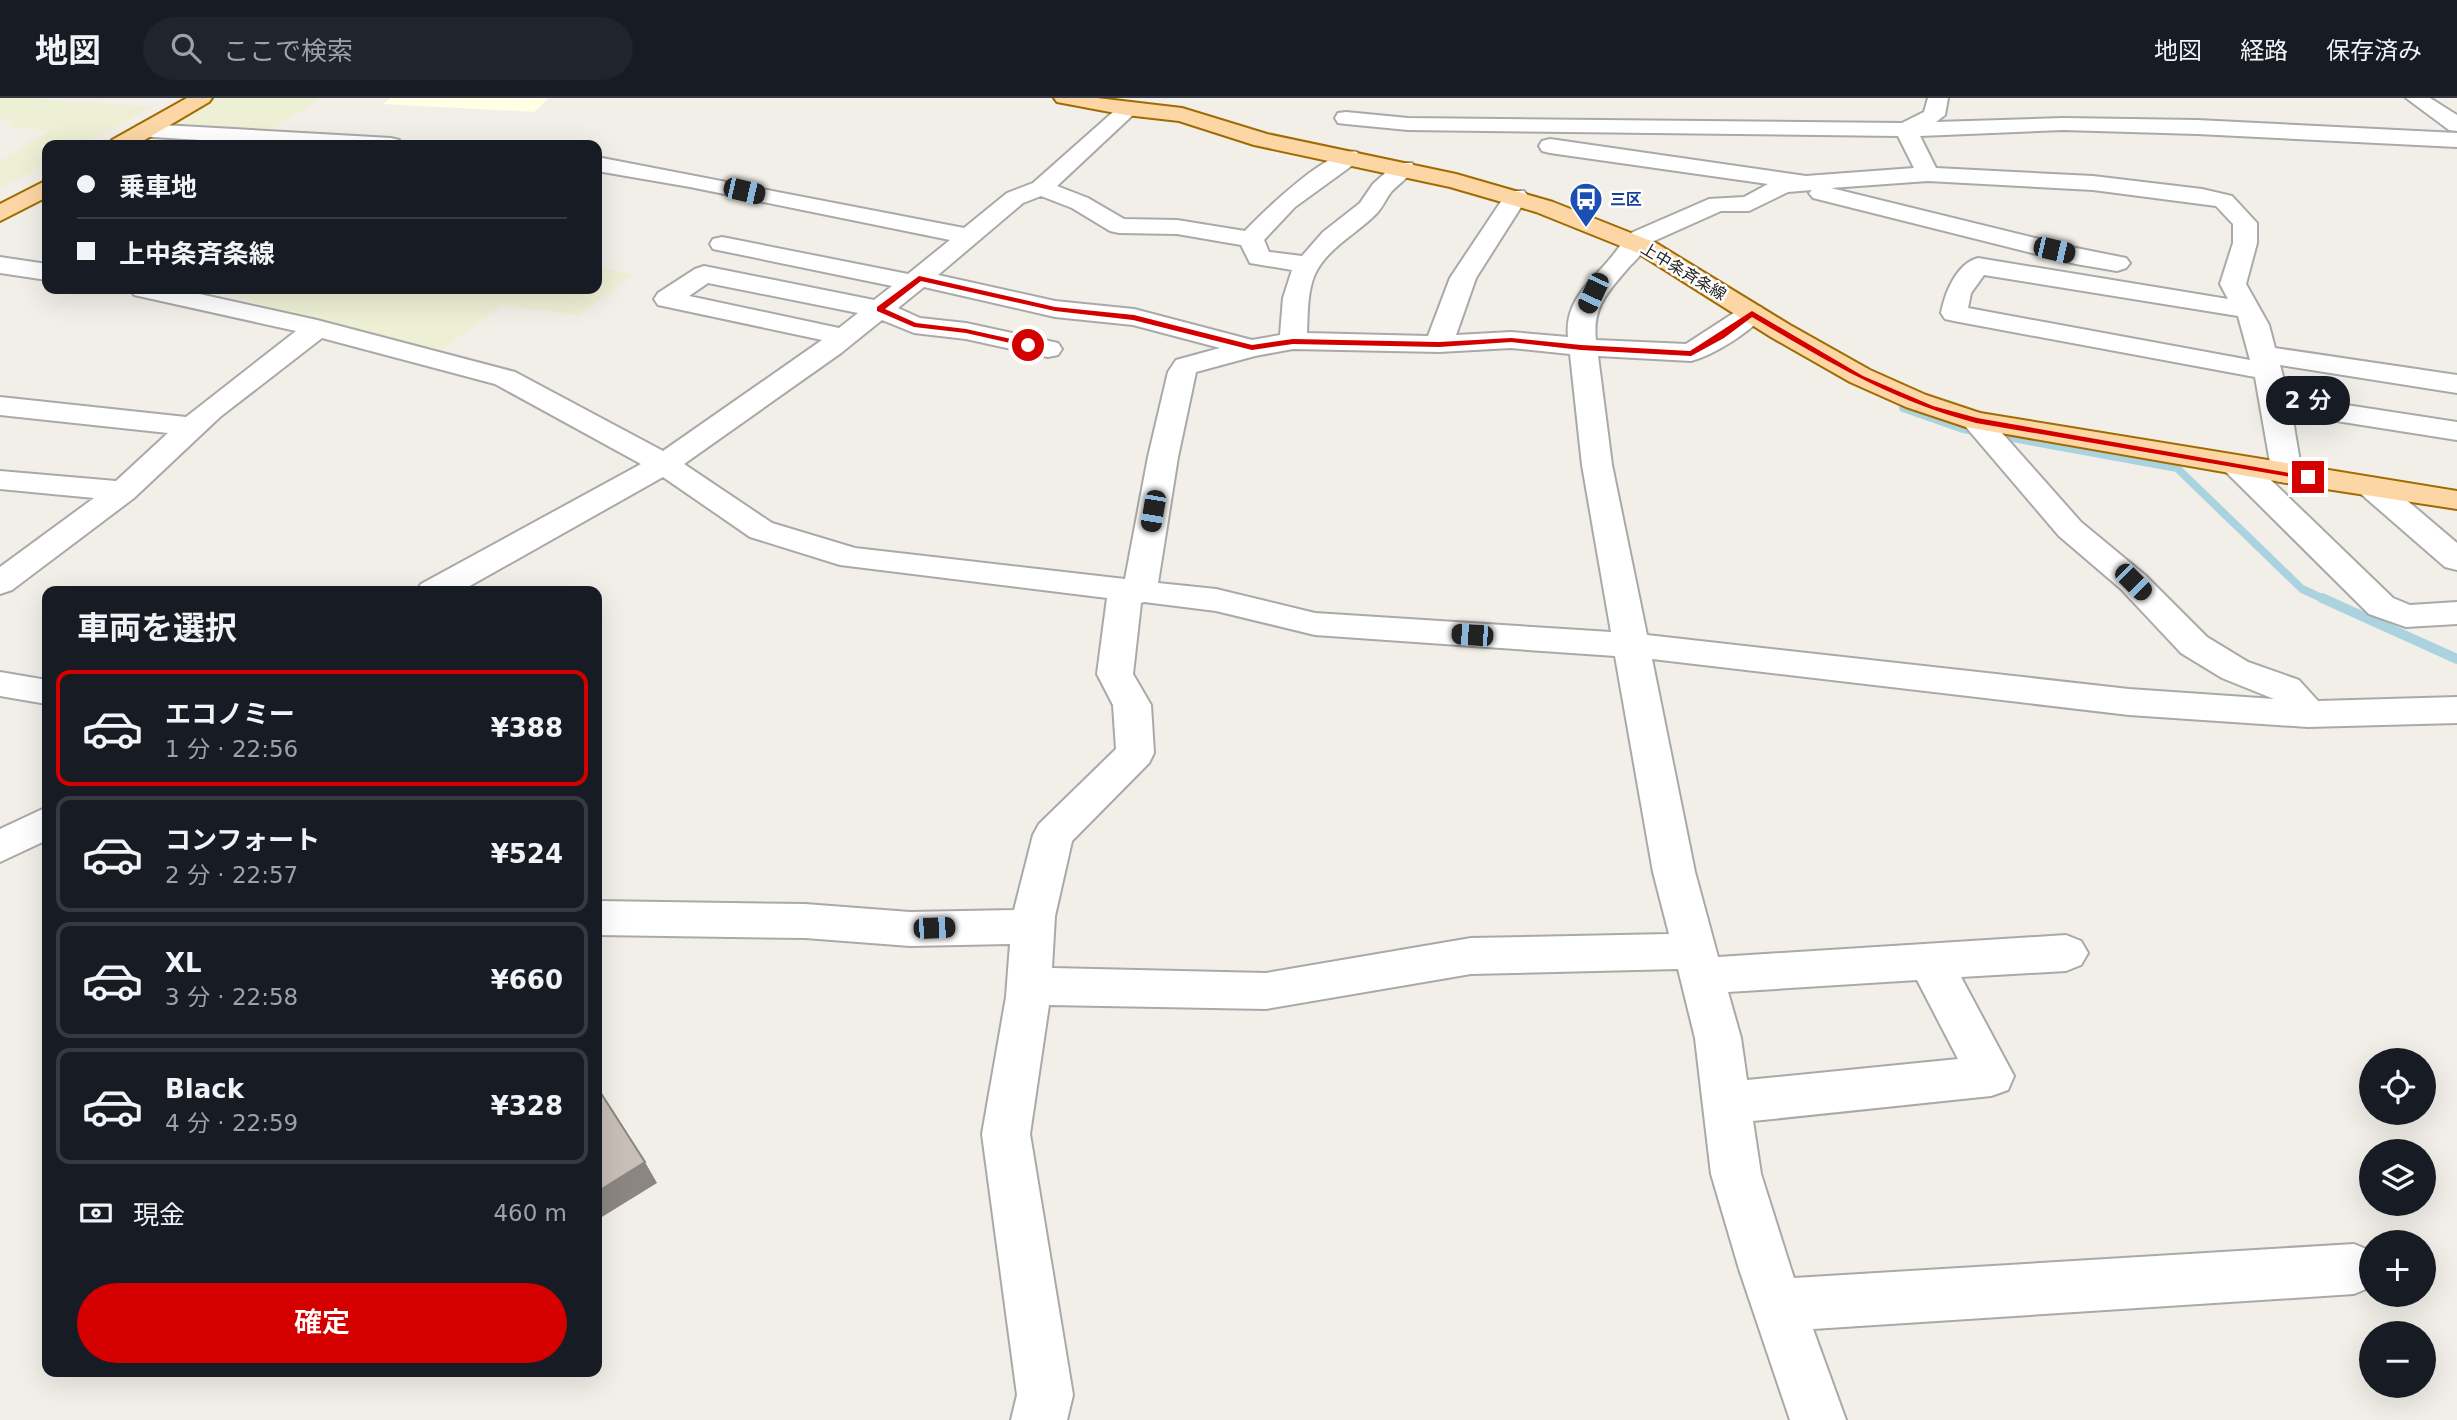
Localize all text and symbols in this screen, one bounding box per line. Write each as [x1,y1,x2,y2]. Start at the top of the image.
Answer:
search box [143,17,633,80]
icon: search [167,29,205,67]
text: 地図 [35,31,101,70]
text: ここで検索 [223,36,353,66]
text: 地図 [2154,37,2202,65]
text: 経路 [2240,37,2288,65]
text: 保存済み [2326,37,2422,65]
text: 乗車地 [119,172,197,202]
car [722,176,767,206]
bus stop icon: 三区 [1567,180,1605,229]
place label: 三区 [1610,190,1642,209]
car [2032,235,2077,265]
text: 上中条斉条線 [119,239,275,269]
street label: 上中条斉条線 [1638,239,1730,304]
car [1575,270,1612,316]
route start [1012,329,1044,361]
callout: 2 分 [2266,376,2350,424]
text: 2 分 [2284,387,2332,413]
route end [2292,461,2324,493]
car [1140,488,1167,534]
car [2111,560,2156,604]
text: 車両を選択 [77,609,237,647]
car [1451,623,1494,647]
icon: car [81,697,144,760]
text: エコノミー [165,699,295,729]
text: ¥388 [491,713,563,743]
text: 1 分 · 22:56 [165,736,298,762]
icon: car [81,823,144,886]
text: コンフォート [165,825,320,855]
text: ¥524 [491,839,563,869]
text: 2 分 · 22:57 [165,862,298,888]
car [913,917,956,939]
text: XL [165,948,202,978]
icon: car [81,949,144,1012]
text: ¥660 [491,965,563,995]
text: 3 分 · 22:58 [165,984,298,1010]
map controls [2359,1048,2436,1398]
button: locate [2359,1048,2436,1125]
text: Black [165,1074,244,1104]
icon: car [81,1075,144,1138]
text: ¥328 [491,1091,563,1121]
text: 4 分 · 22:59 [165,1110,298,1136]
button: layers [2359,1139,2436,1216]
icon: cash [77,1194,115,1232]
text: 現金 [133,1200,185,1230]
text: 460 m [493,1200,567,1226]
button: + [2359,1230,2436,1307]
button: 確定 [77,1283,567,1363]
button: − [2359,1321,2436,1398]

